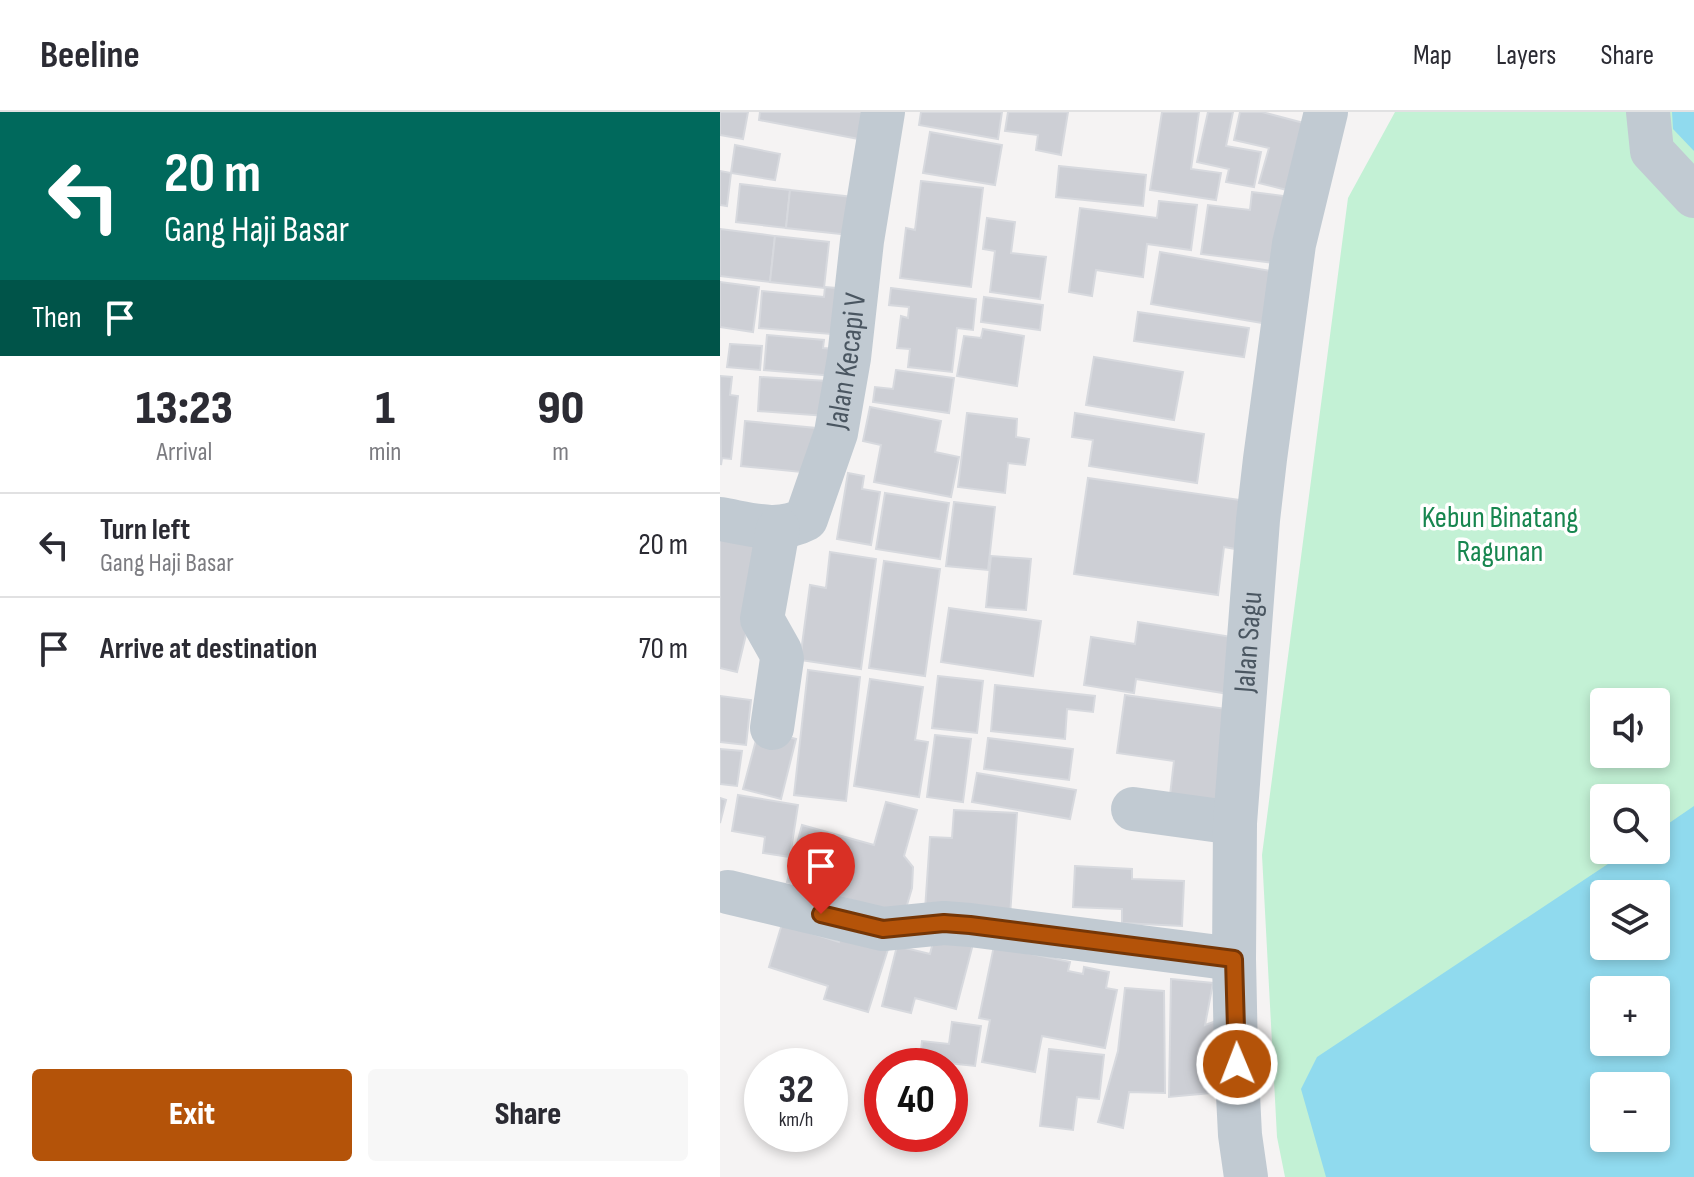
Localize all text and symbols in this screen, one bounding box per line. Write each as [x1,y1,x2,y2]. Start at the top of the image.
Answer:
text: Beeline [40,33,140,78]
text: Map [1413,39,1452,72]
text: Layers [1496,39,1556,72]
text: Share [1600,39,1654,72]
text: 20 m [164,141,261,208]
icon: left [32,144,136,248]
text: Gang Haji Basar [164,209,349,252]
street label: Jalan Kecapi V [819,290,874,433]
icon: arrive [98,296,142,340]
text: Then [32,300,82,336]
text: 13:23 [136,380,233,437]
text: 1 [375,380,395,437]
text: 90 [537,380,584,437]
text: Arrival [156,437,212,468]
text: min [369,437,401,468]
text: m [552,437,569,468]
park label: Kebun Binatang Ragunan [1422,500,1578,570]
text: Turn left [100,512,190,548]
icon: left [32,523,76,567]
text: 20 m [638,527,688,563]
text: Gang Haji Basar [100,548,234,579]
street label: Jalan Sagu [1227,590,1271,695]
icon: arrive [32,627,76,671]
text: Arrive at destination [100,631,317,667]
text: 70 m [639,631,688,667]
map controls [1590,688,1670,1152]
button: sound [1590,688,1670,768]
button: search [1590,784,1670,864]
pin [787,832,855,914]
icon: arrive [799,844,843,888]
button: layers [1590,880,1670,960]
button: + [1590,976,1670,1056]
position arrow [1195,1022,1279,1106]
speed limit sign: 40 [864,1048,968,1152]
text: 32 [778,1066,814,1114]
button: Exit [32,1069,352,1161]
button: Share [368,1069,688,1161]
button: − [1590,1072,1670,1152]
text: km/h [779,1108,813,1132]

